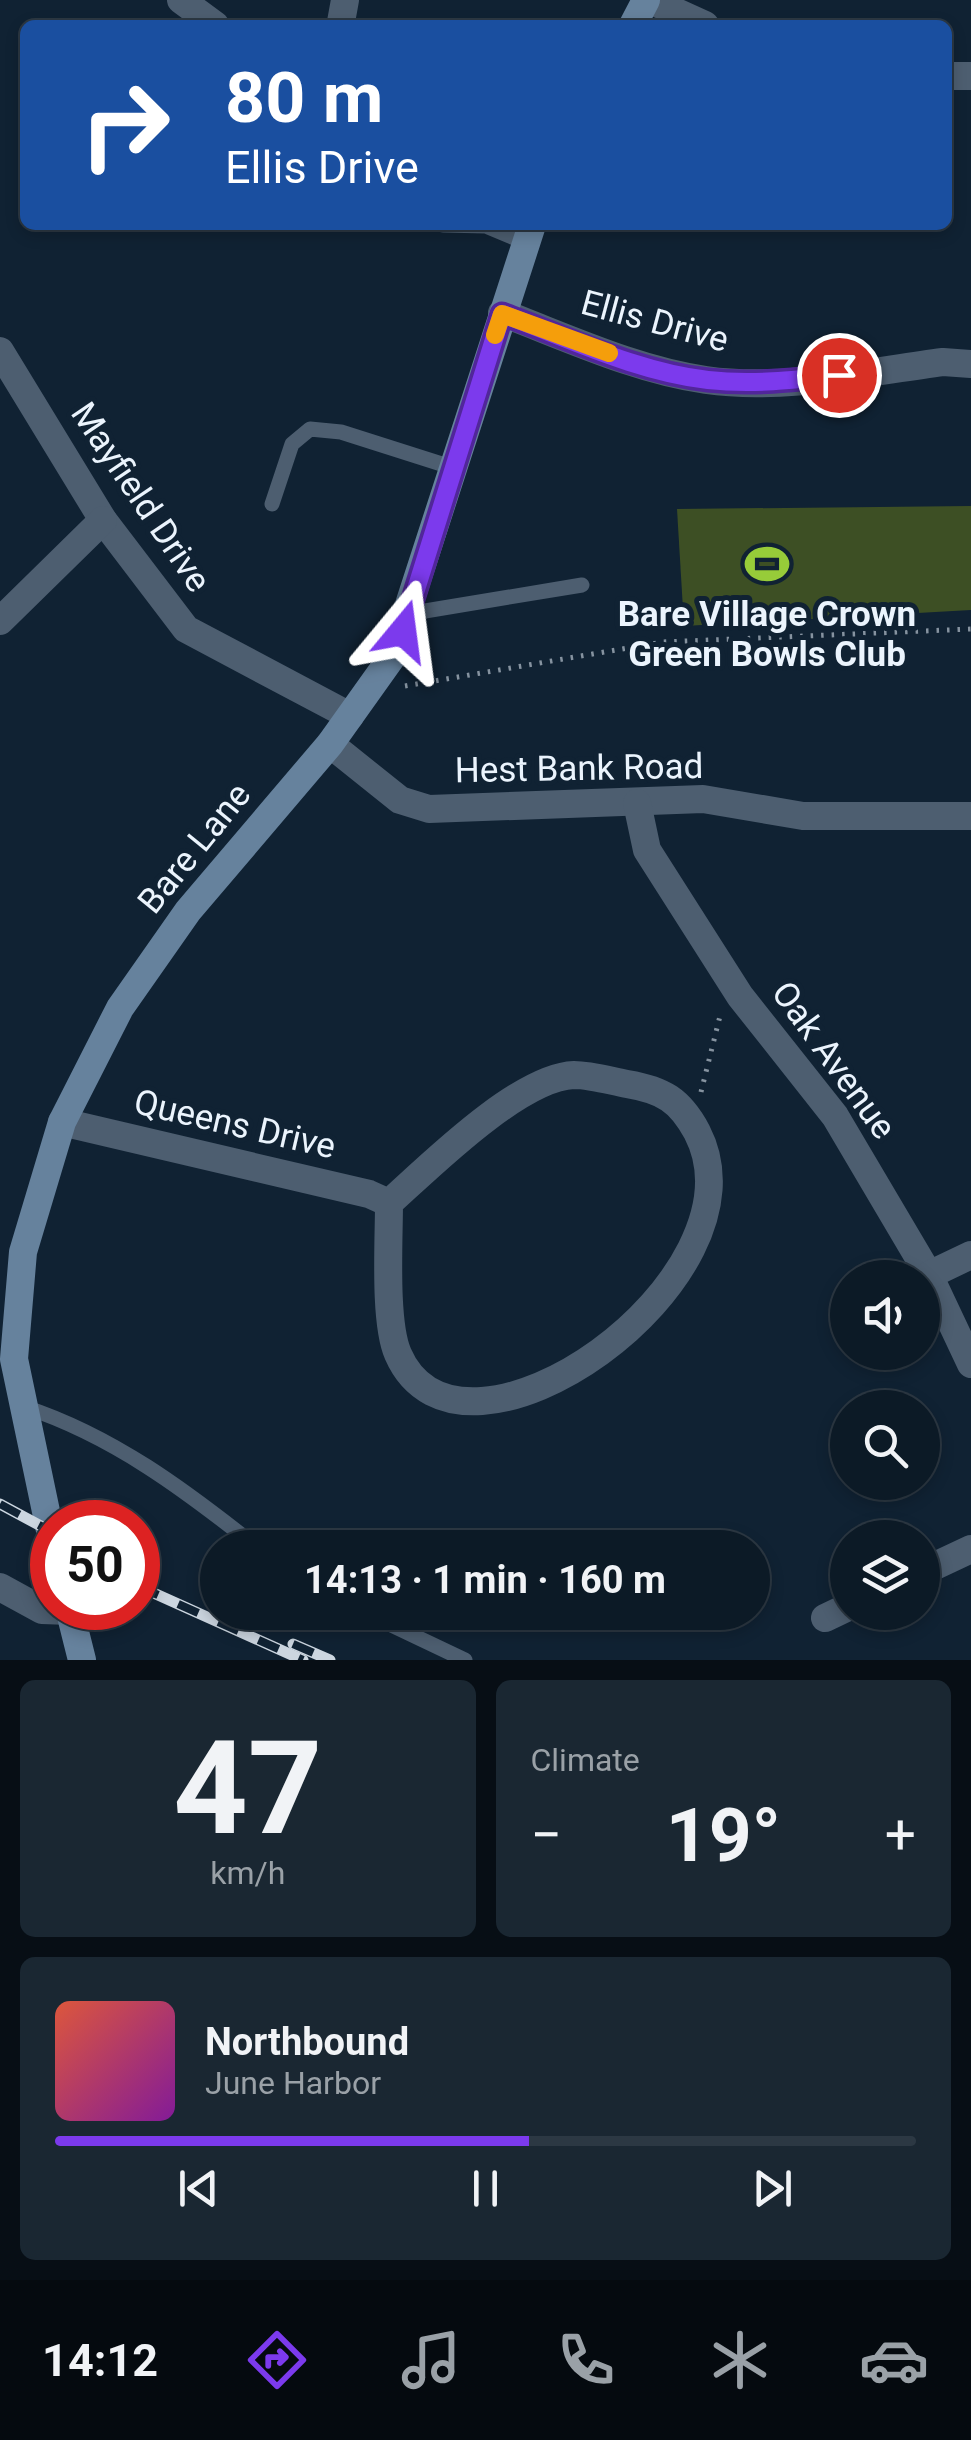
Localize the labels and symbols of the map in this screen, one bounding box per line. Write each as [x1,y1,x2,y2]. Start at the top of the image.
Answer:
street label: Ellis Drive [577,282,733,361]
pin [797,333,882,418]
street label: Mayfield Drive [62,395,219,600]
sports icon: Bare Village Crown Green Bowls Club [743,540,791,588]
position arrow [351,579,455,683]
place label: Bare Village Crown Green Bowls Club [618,594,916,675]
street label: Hest Bank Road [454,746,704,791]
street label: Bare Lane [130,775,259,922]
street label: Oak Avenue [763,974,904,1147]
street label: Queens Drive [130,1081,339,1168]
speed limit sign: 50 [30,1500,160,1630]

